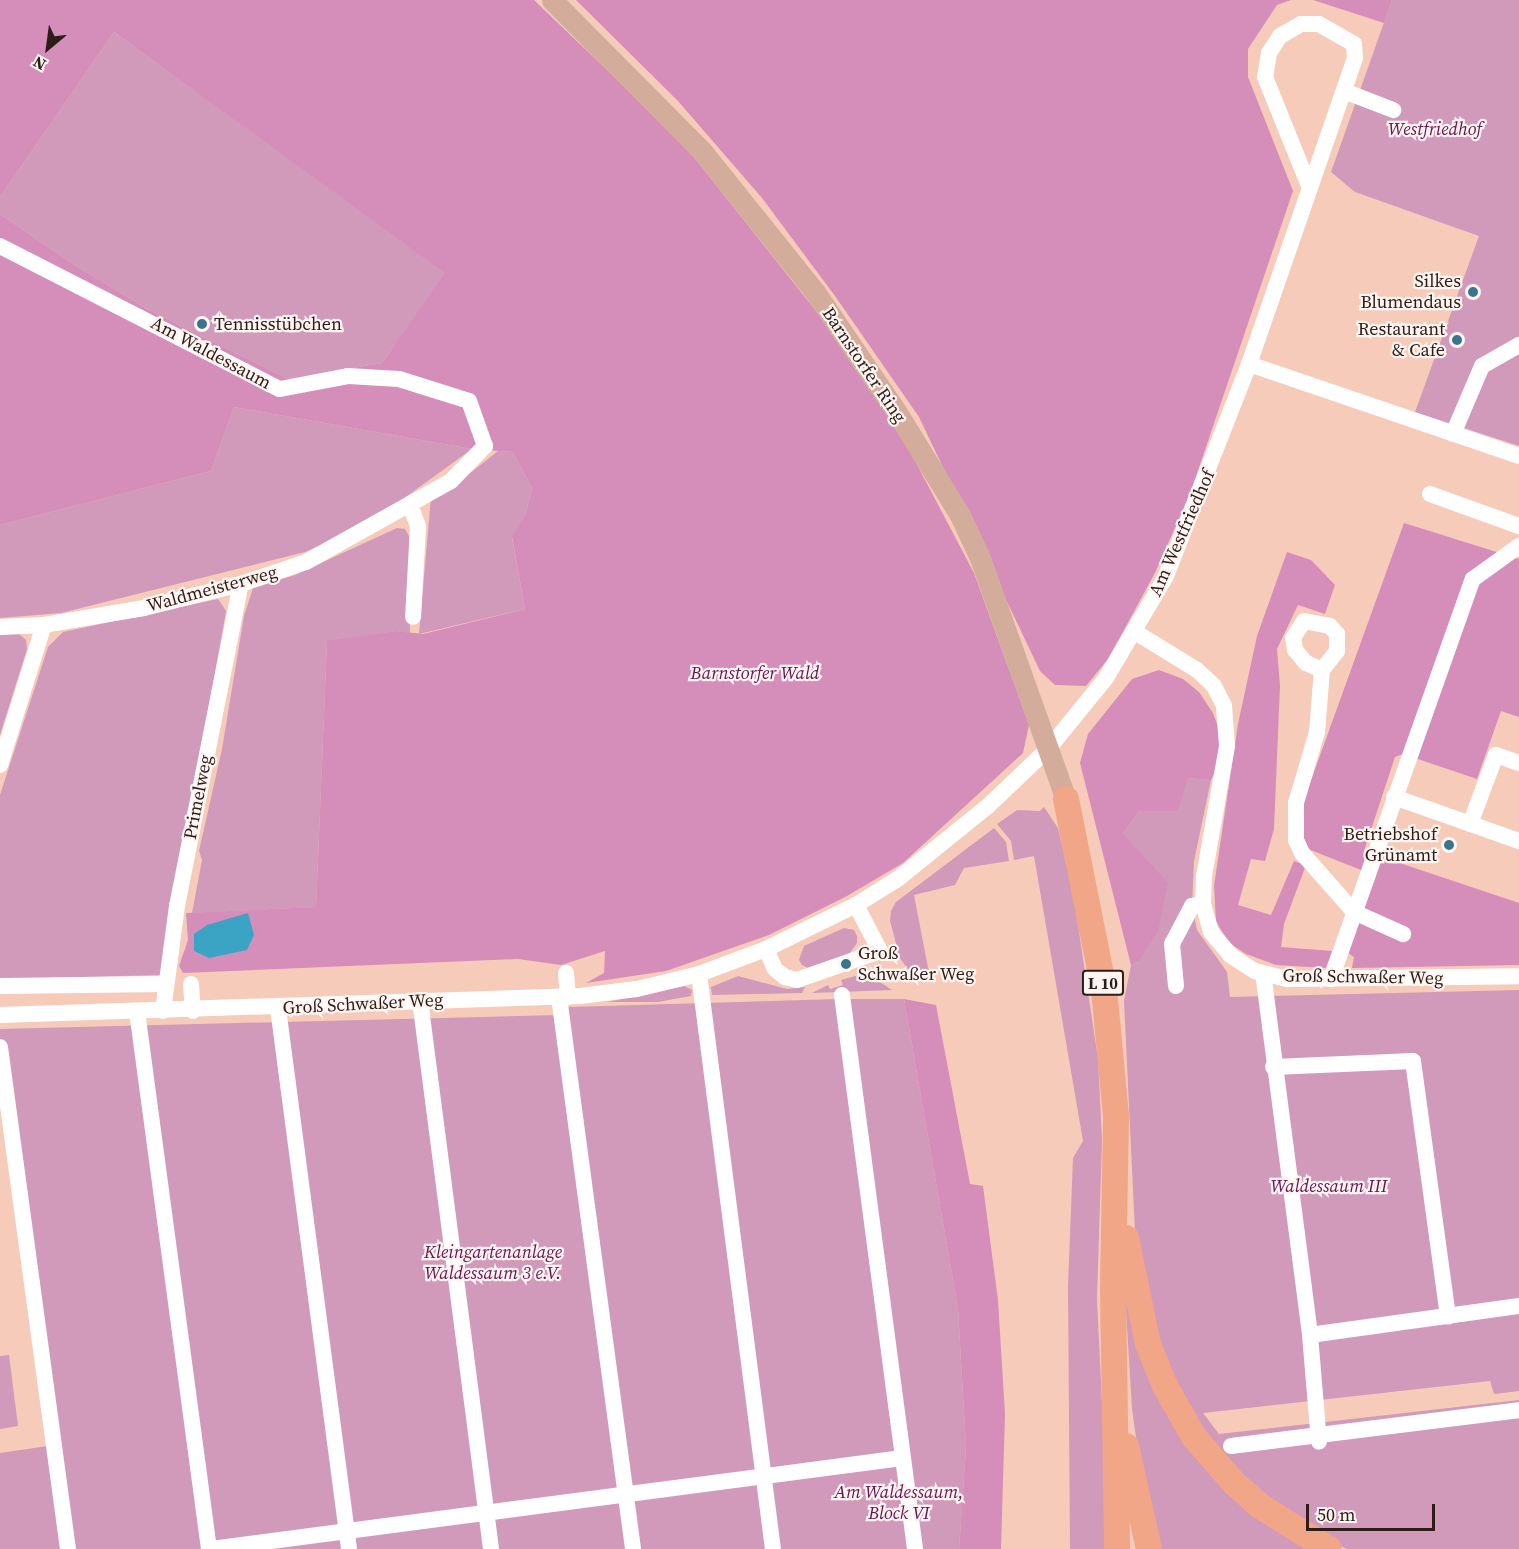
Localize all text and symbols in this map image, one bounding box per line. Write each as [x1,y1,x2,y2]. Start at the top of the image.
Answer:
north arrow [18,18,78,78]
text: N [29,51,50,76]
park label: Westfriedhof [1388,118,1482,140]
place label: Silkes Blumendaus [1360,271,1461,314]
marker: Silkes Blumendaus [1466,285,1480,299]
street label: Barnstorfer Ring [817,303,911,427]
street label: Am Waldessaum [147,312,275,394]
place label: Tennisstübchen [214,313,342,335]
marker: Tennisstübchen [195,317,209,331]
place label: Restaurant & Cafe [1358,319,1445,362]
marker: Restaurant & Cafe [1450,333,1464,347]
street label: Am Westfriedhof [1144,466,1220,600]
street label: Waldmeisterweg [144,561,280,617]
park label: Barnstorfer Wald [691,662,819,684]
street label: Primelweg [179,753,217,841]
place label: Betriebshof Grünamt [1344,824,1437,866]
marker: Betriebshof Grünamt [1442,838,1456,852]
place label: Groß Schwaßer Weg [858,943,975,986]
marker: Groß Schwaßer Weg [839,957,853,971]
street label: Groß Schwaßer Weg [1282,965,1444,989]
road number: L 10 [1080,970,1126,996]
street label: Groß Schwaßer Weg [282,989,444,1019]
park label: Waldessaum III [1271,1175,1387,1197]
park label: Kleingartenanlage Waldessaum 3 e.V. [424,1242,562,1284]
park label: Am Waldessaum, Block VI [834,1482,964,1524]
scale bar [1309,1492,1438,1530]
text: 50 m [1317,1502,1355,1527]

